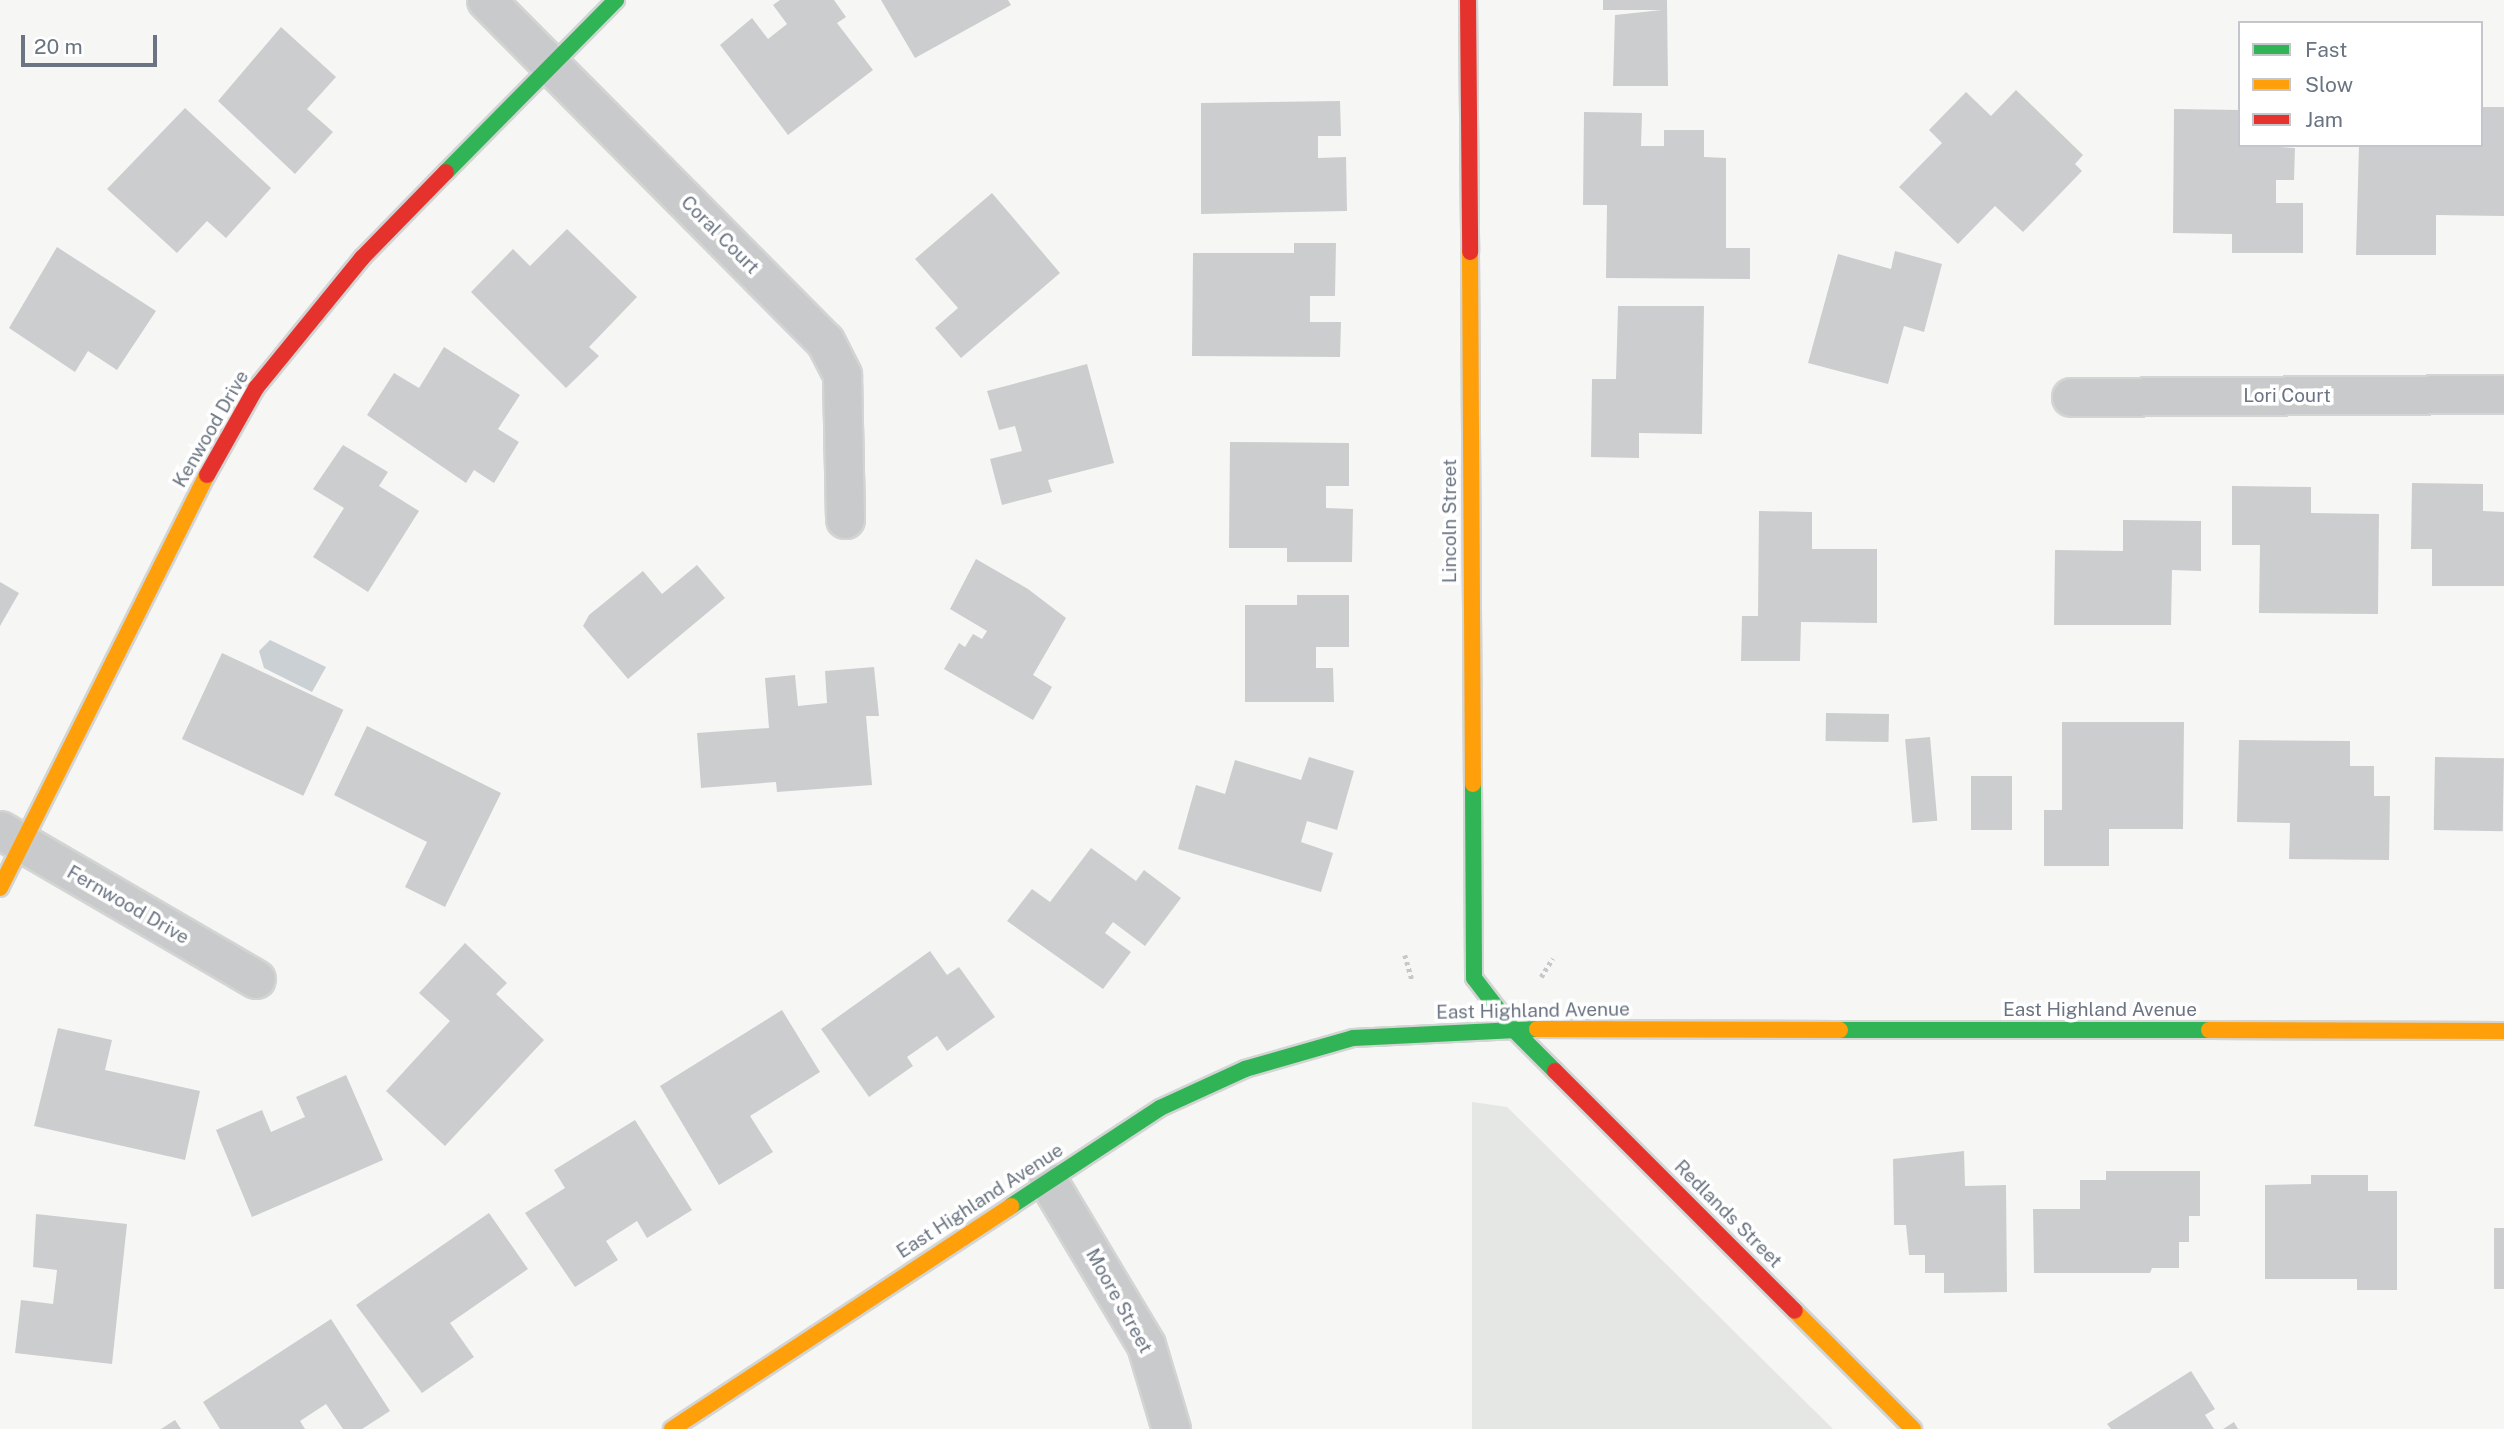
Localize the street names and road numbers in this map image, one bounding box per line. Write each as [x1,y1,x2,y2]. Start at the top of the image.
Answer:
street label: Coral Court [676,191,764,279]
street label: Kenwood Drive [168,366,254,492]
street label: Lori Court [2243,385,2331,407]
street label: Lincoln Street [1439,459,1461,583]
street label: Fernwood Drive [63,861,193,949]
street label: East Highland Avenue [1436,998,1630,1024]
street label: East Highland Avenue [2003,999,2197,1021]
street label: East Highland Avenue [893,1139,1067,1263]
street label: Redlands Street [1669,1155,1787,1273]
street label: Moore Street [1081,1245,1157,1357]

